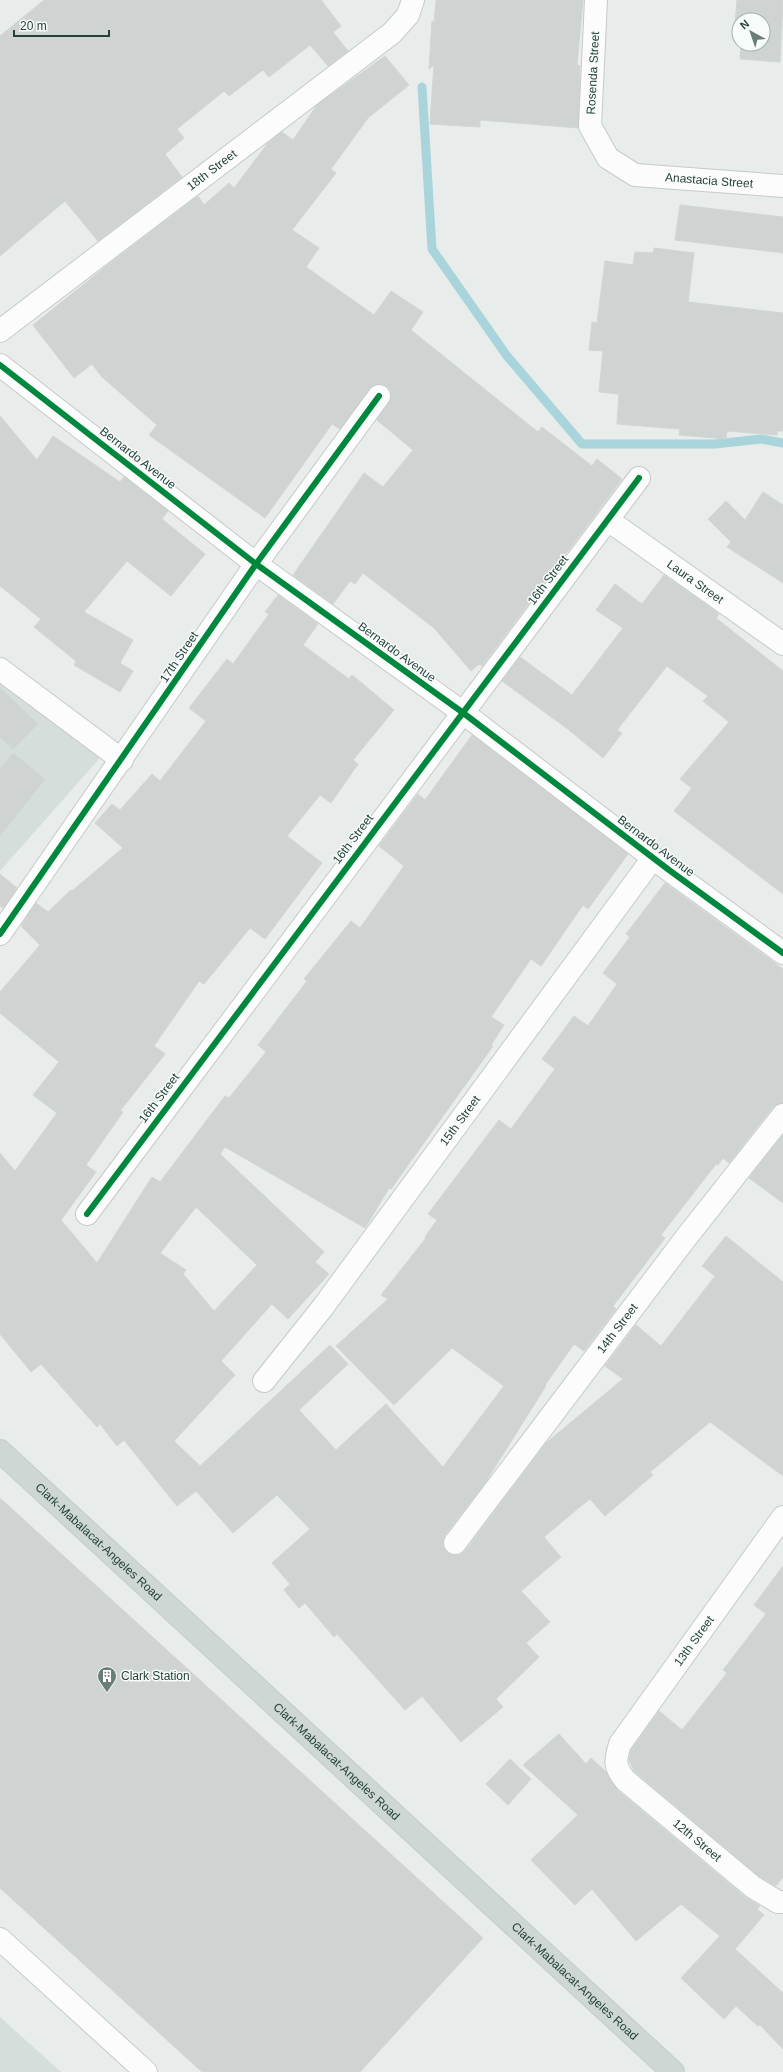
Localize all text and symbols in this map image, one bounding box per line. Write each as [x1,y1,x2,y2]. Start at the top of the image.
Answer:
scale bar [14,12,109,38]
north arrow [731,12,771,52]
text: N [738,17,752,31]
text: 20 m [20,19,47,33]
street label: Rosenda Street [584,30,602,115]
street label: 18th Street [184,146,240,193]
street label: Anastacia Street [665,170,754,191]
street label: Bernardo Avenue [97,424,179,492]
street label: 16th Street [525,552,572,608]
street label: Laura Street [664,557,727,607]
street label: Bernardo Avenue [355,619,439,685]
street label: 17th Street [157,628,202,685]
street label: 16th Street [330,811,377,867]
street label: Bernardo Avenue [615,813,697,880]
street label: 16th Street [136,1070,183,1126]
street label: 15th Street [437,1092,483,1148]
street label: 14th Street [594,1300,641,1356]
street label: Clark-Mabalacat-Angeles Road [32,1480,165,1604]
street label: 13th Street [671,1613,717,1669]
building icon: Clark Station [96,1665,118,1693]
place label: Clark Station [121,1669,190,1683]
street label: Clark-Mabalacat-Angeles Road [270,1700,403,1823]
street label: 12th Street [670,1816,725,1865]
street label: Clark-Mabalacat-Angeles Road [509,1920,641,2043]

